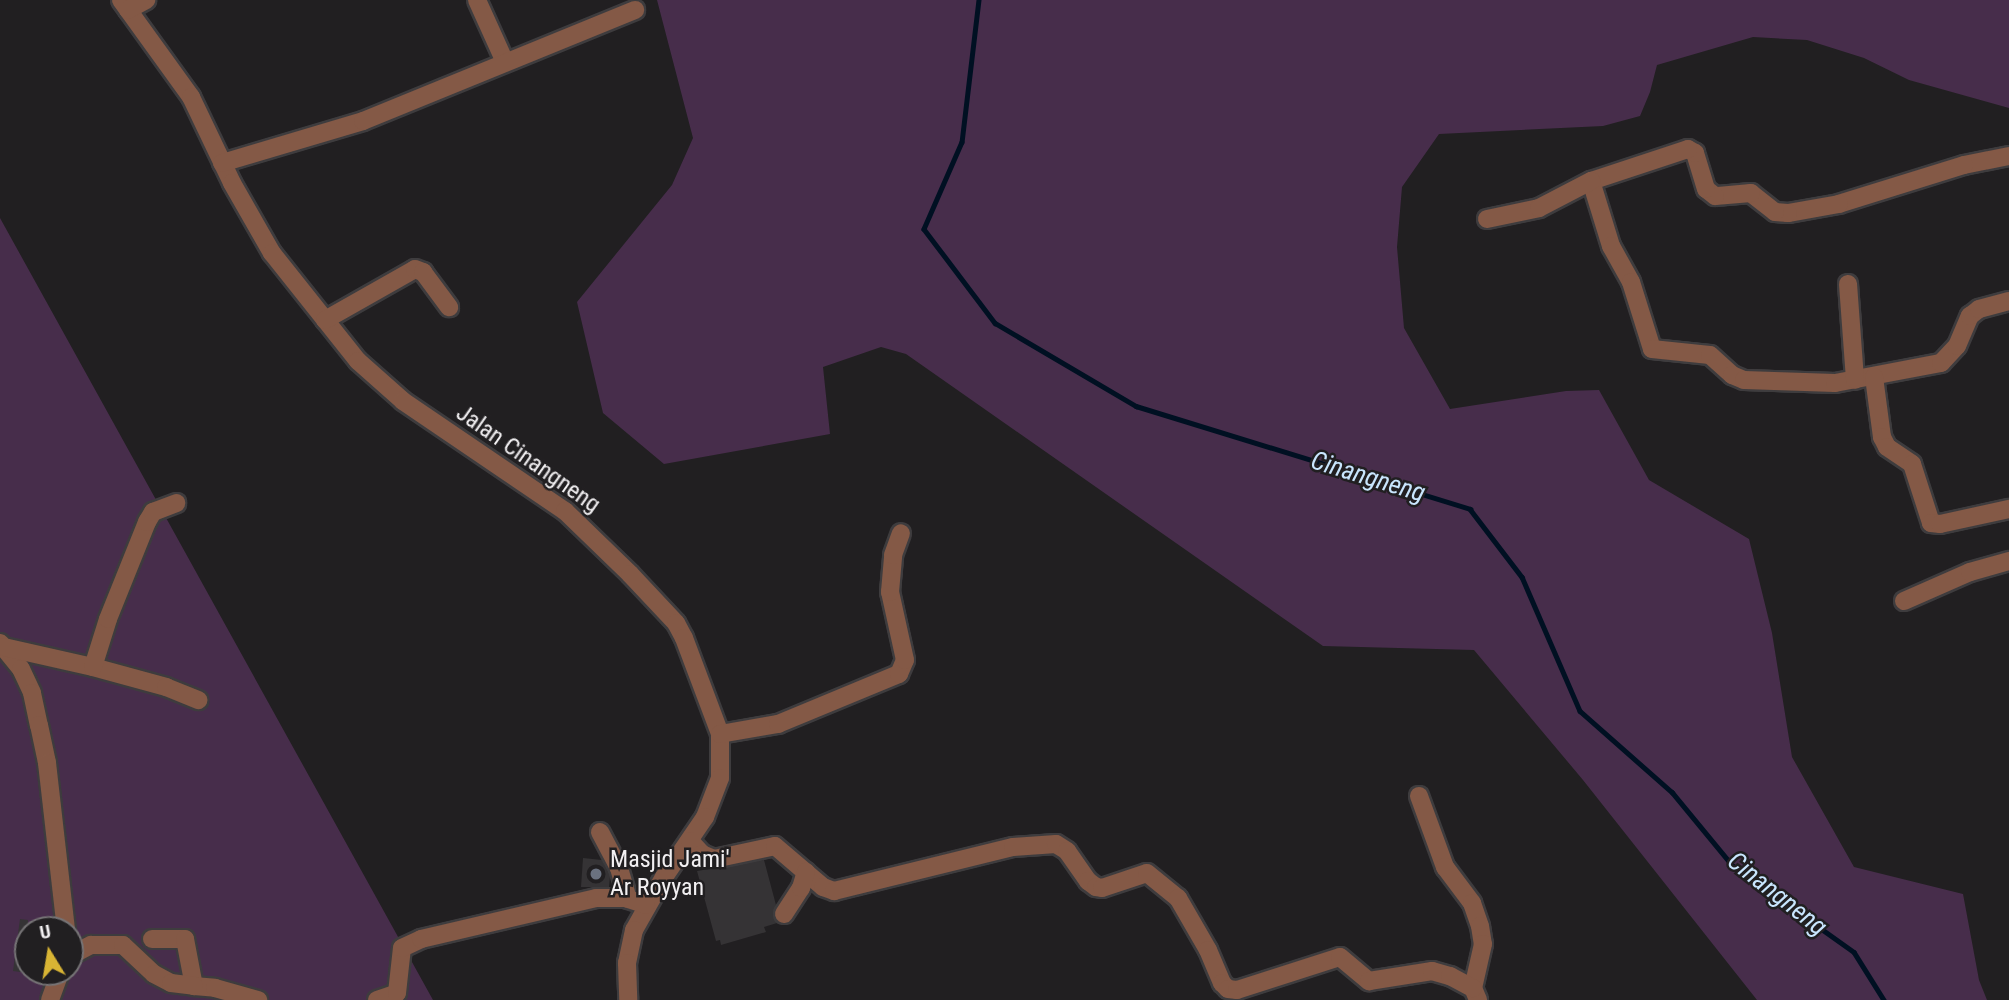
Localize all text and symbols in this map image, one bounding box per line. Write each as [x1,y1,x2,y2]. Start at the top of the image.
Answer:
street label: Jalan Cinangneng [450,399,606,519]
water label: Cinangneng [1307,445,1429,509]
water label: Cinangneng [1721,845,1833,943]
place label: Masjid Jami' Ar Royyan [610,846,730,902]
marker: Masjid Jami' Ar Royyan [588,866,604,882]
north arrow [14,916,84,986]
text: U [38,920,53,944]

